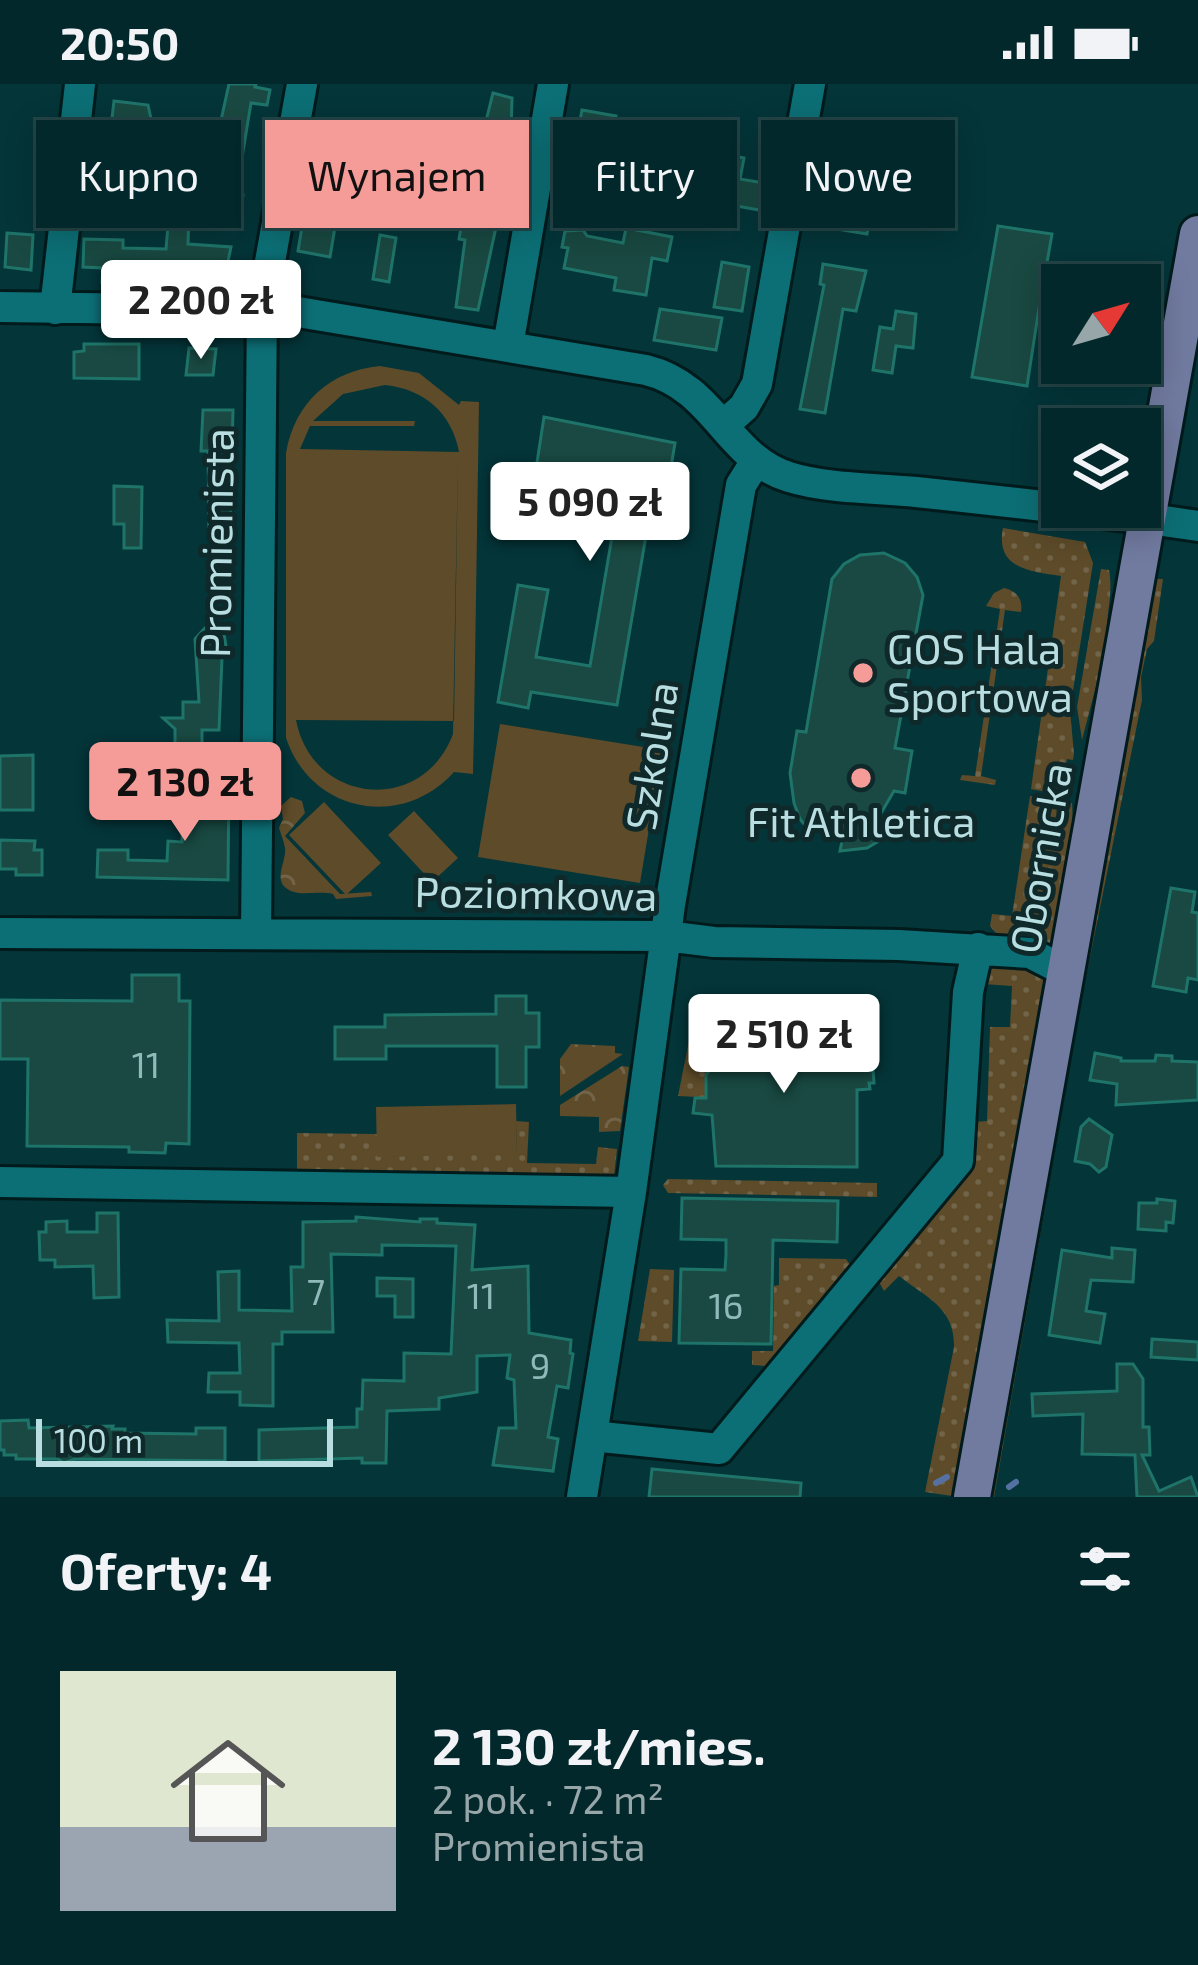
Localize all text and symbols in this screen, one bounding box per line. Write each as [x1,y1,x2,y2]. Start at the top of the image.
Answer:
text: 20:50 [60,15,179,69]
chip: Kupno [36,120,241,228]
chip: Wynajem [265,120,529,228]
chip: Filtry [553,120,737,228]
chip: Nowe [761,120,955,228]
pin: 2 200 zł [77,260,325,362]
north arrow [1041,264,1161,384]
map controls [1041,264,1161,528]
text: 2 200 zł [128,275,274,322]
button: layers [1041,408,1161,528]
street label: Promienista [188,428,242,658]
pin: 5 090 zł [466,462,714,564]
text: 5 090 zł [517,477,663,524]
place label: GOS Hala Sportowa [887,622,1073,720]
marker: GOS Hala Sportowa [850,660,876,686]
street label: Szkolna [614,678,686,833]
pin: 2 130 zł [61,742,309,844]
text: 2 130 zł [116,757,254,804]
street label: Obornicka [998,759,1080,957]
marker: Fit Athletica [848,765,874,791]
place label: Fit Athletica [747,795,975,845]
street label: Poziomkowa [414,865,658,919]
pin: 2 510 zł [660,994,908,1096]
text: 2 510 zł [715,1009,853,1056]
house number: 11 [132,1042,160,1085]
house number: 7 [307,1269,325,1312]
house number: 11 [467,1273,495,1316]
house number: 16 [709,1283,743,1326]
house number: 9 [530,1343,550,1386]
scale bar [36,1413,333,1466]
text: 100 m [54,1420,143,1460]
icon: filters [1072,1536,1138,1602]
text: Oferty: 4 [60,1539,272,1600]
text: 2 130 zł/mies. [432,1714,766,1775]
icon: home [156,1719,300,1863]
text: 2 pok. · 72 m² [432,1775,664,1822]
text: Promienista [432,1822,646,1869]

